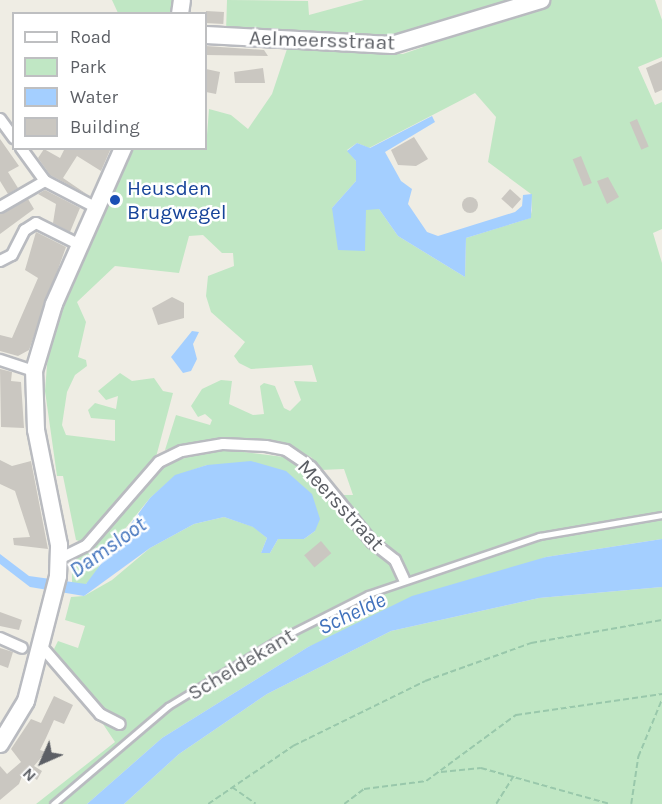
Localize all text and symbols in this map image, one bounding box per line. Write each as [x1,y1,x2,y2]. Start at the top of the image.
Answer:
legend [12,12,207,150]
street label: Aelmeersstraat [249,25,395,55]
text: Road [70,26,111,48]
text: Park [70,56,107,78]
text: Water [70,86,118,108]
text: Building [70,116,140,138]
place label: Heusden Brugwegel [127,175,227,225]
marker: Heusden Brugwegel [108,193,122,207]
street label: Meersstraat [292,454,390,556]
water label: Damsloot [65,512,151,584]
water label: Schelde [314,587,390,641]
street label: Scheldekant [183,622,299,706]
north arrow [12,732,72,792]
text: N [18,764,40,786]

